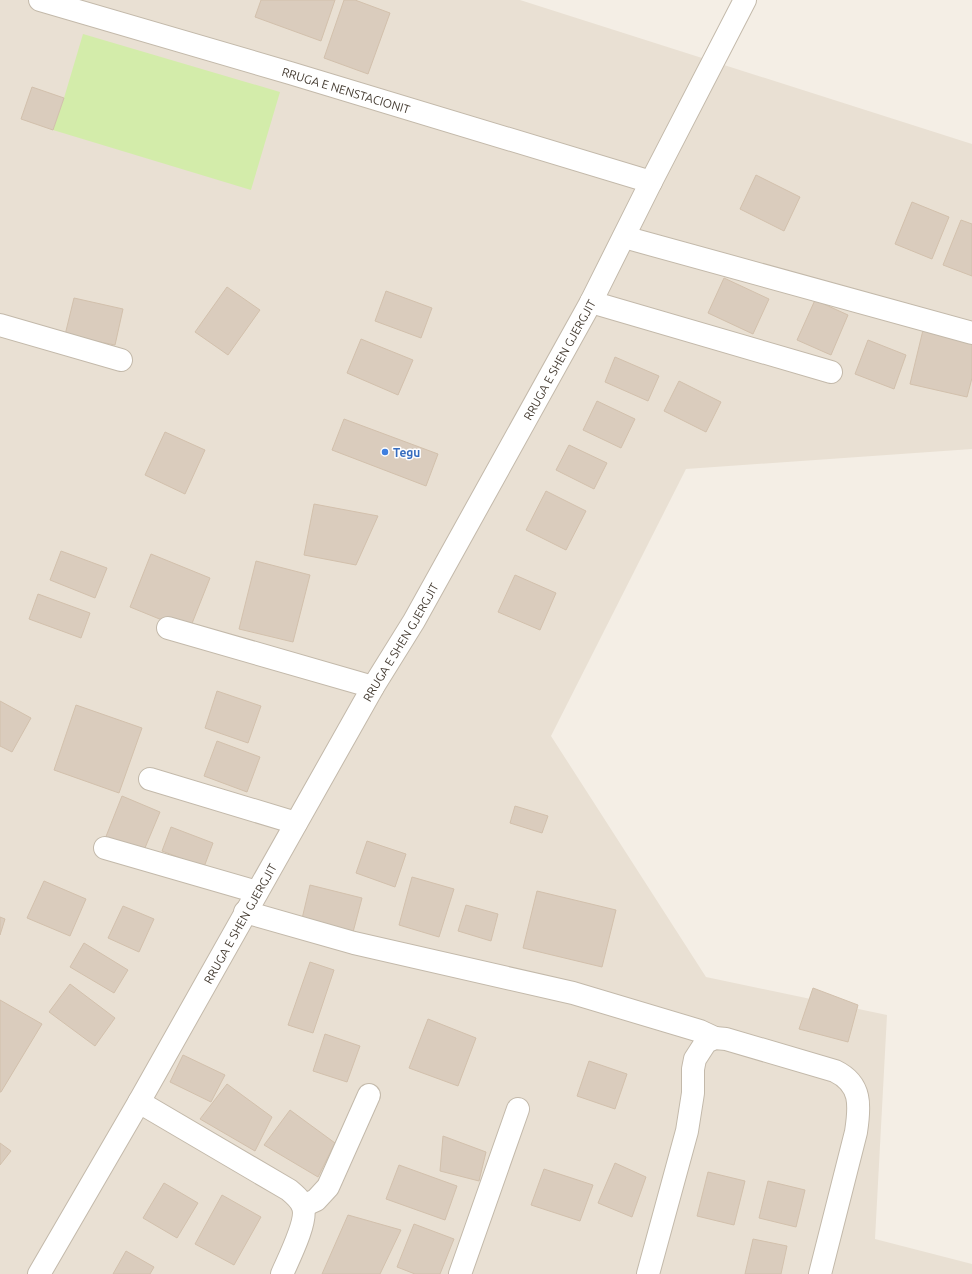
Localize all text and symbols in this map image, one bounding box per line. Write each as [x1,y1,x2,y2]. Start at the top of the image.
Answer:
street label: RRUGA E NENSTACIONIT [280,65,412,115]
street label: RRUGA E SHEN GJERGJIT [520,297,598,422]
place label: Tegu [393,446,420,459]
marker: Tegu [380,447,390,457]
street label: RRUGA E SHEN GJERGJIT [360,580,441,703]
street label: RRUGA E SHEN GJERGJIT [201,861,279,986]

